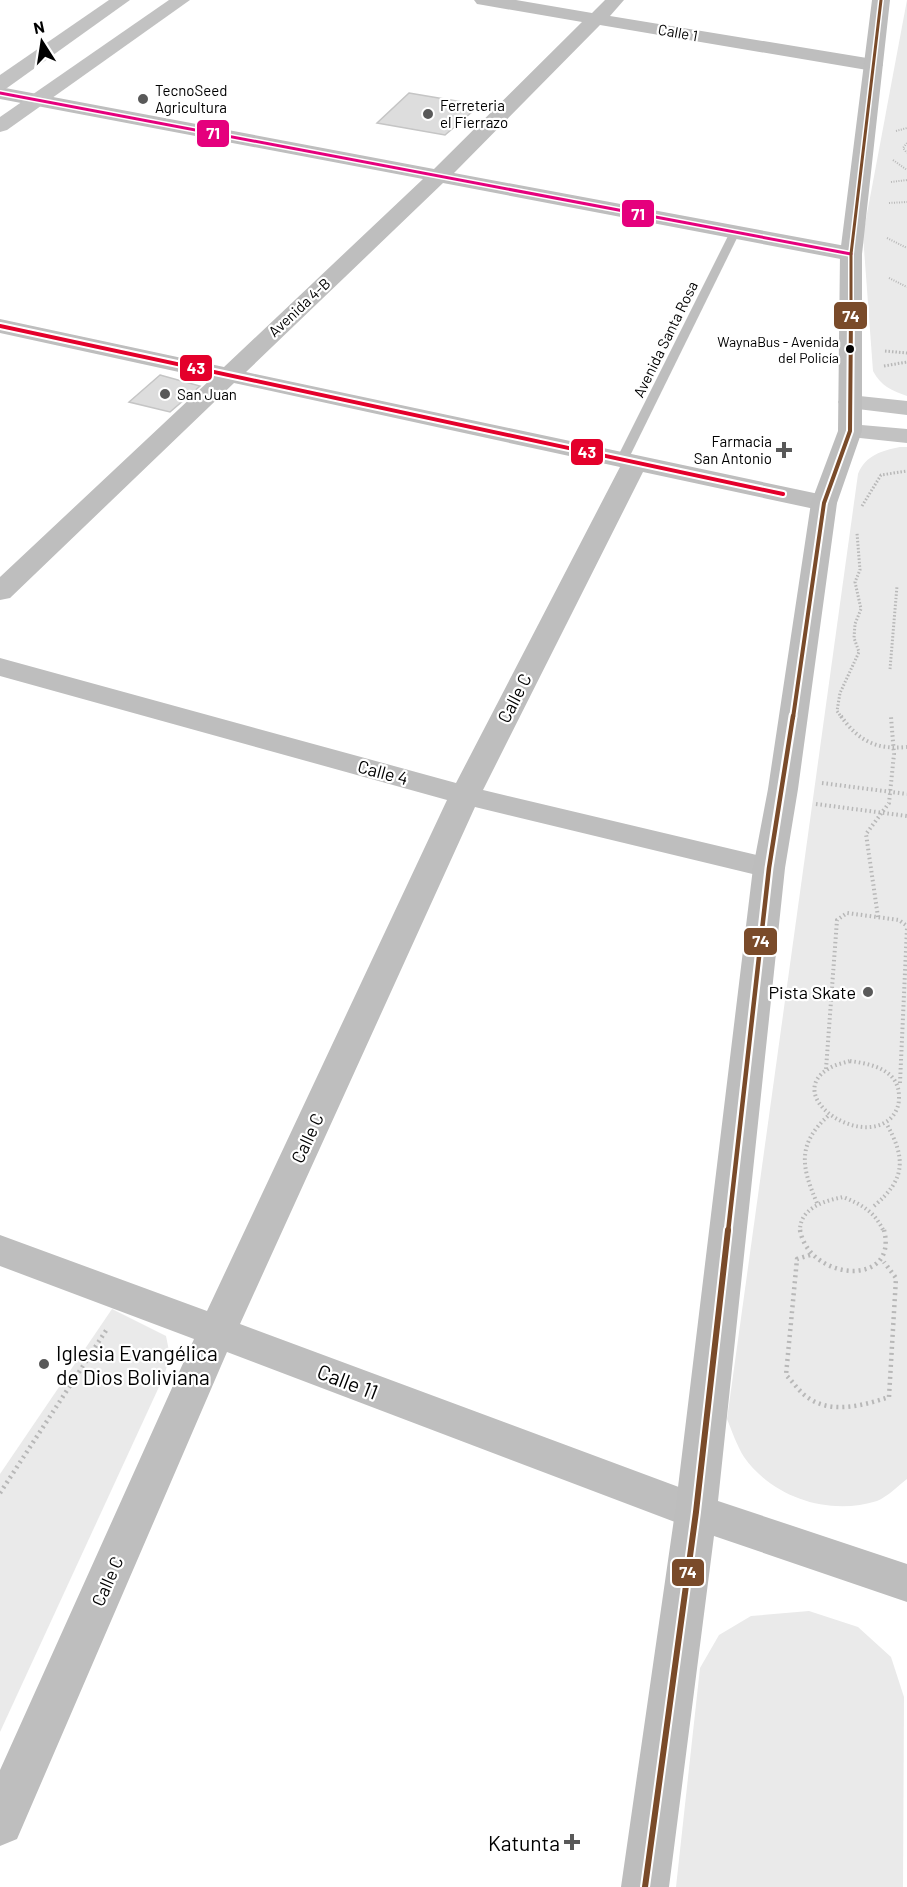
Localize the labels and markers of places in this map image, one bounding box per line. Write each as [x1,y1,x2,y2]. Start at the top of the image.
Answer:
place label: TecnoSeed Agricultura [155,81,227,116]
marker: TecnoSeed Agricultura [136,92,150,106]
place label: Ferreteria el Fierrazo [440,96,508,131]
marker: Ferreteria el Fierrazo [421,107,435,121]
place label: WaynaBus - Avenida del Policía [717,333,839,366]
marker: WaynaBus - Avenida del Policía [844,343,856,355]
place label: San Juan [177,385,237,403]
marker: San Juan [158,387,172,401]
place label: Farmacia San Antonio [694,432,772,467]
marker: Farmacia San Antonio [777,443,791,457]
place label: Pista Skate [768,981,856,1003]
marker: Pista Skate [861,985,875,999]
place label: Iglesia Evangélica de Dios Boliviana [56,1340,218,1389]
marker: Iglesia Evangélica de Dios Boliviana [37,1357,51,1371]
place label: Katunta [488,1830,560,1855]
marker: Katunta [565,1835,579,1849]

